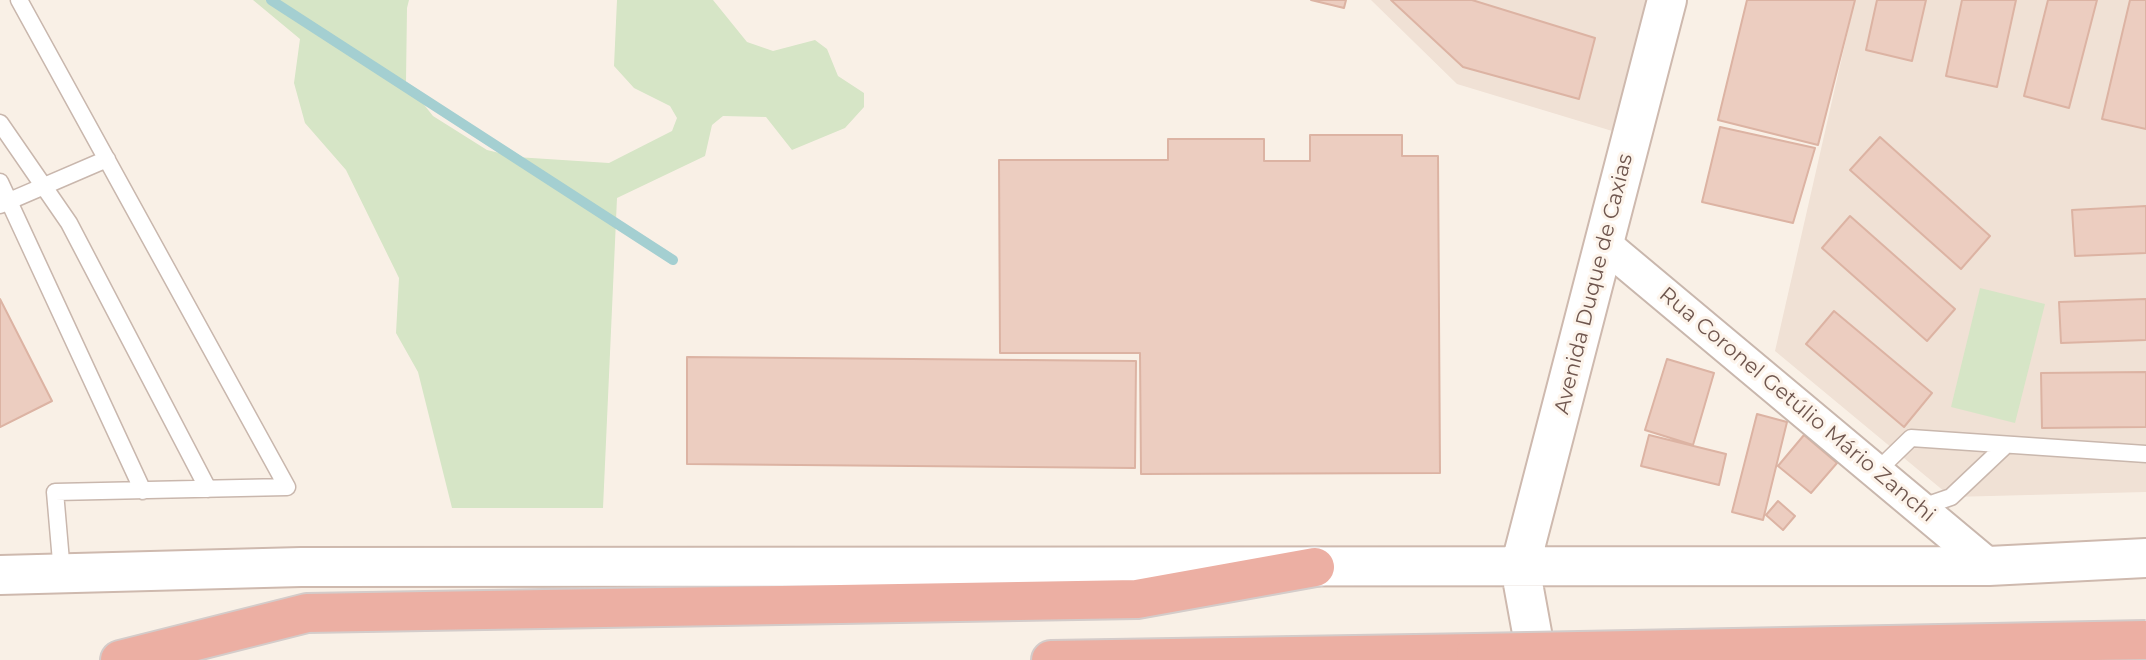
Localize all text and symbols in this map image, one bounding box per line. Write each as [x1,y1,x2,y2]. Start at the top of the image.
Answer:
street label: Avenida Duque de Caxias [1549,151,1639,417]
street label: Rua Coronel Getúlio Mário Zanchi [1654,282,1940,528]

